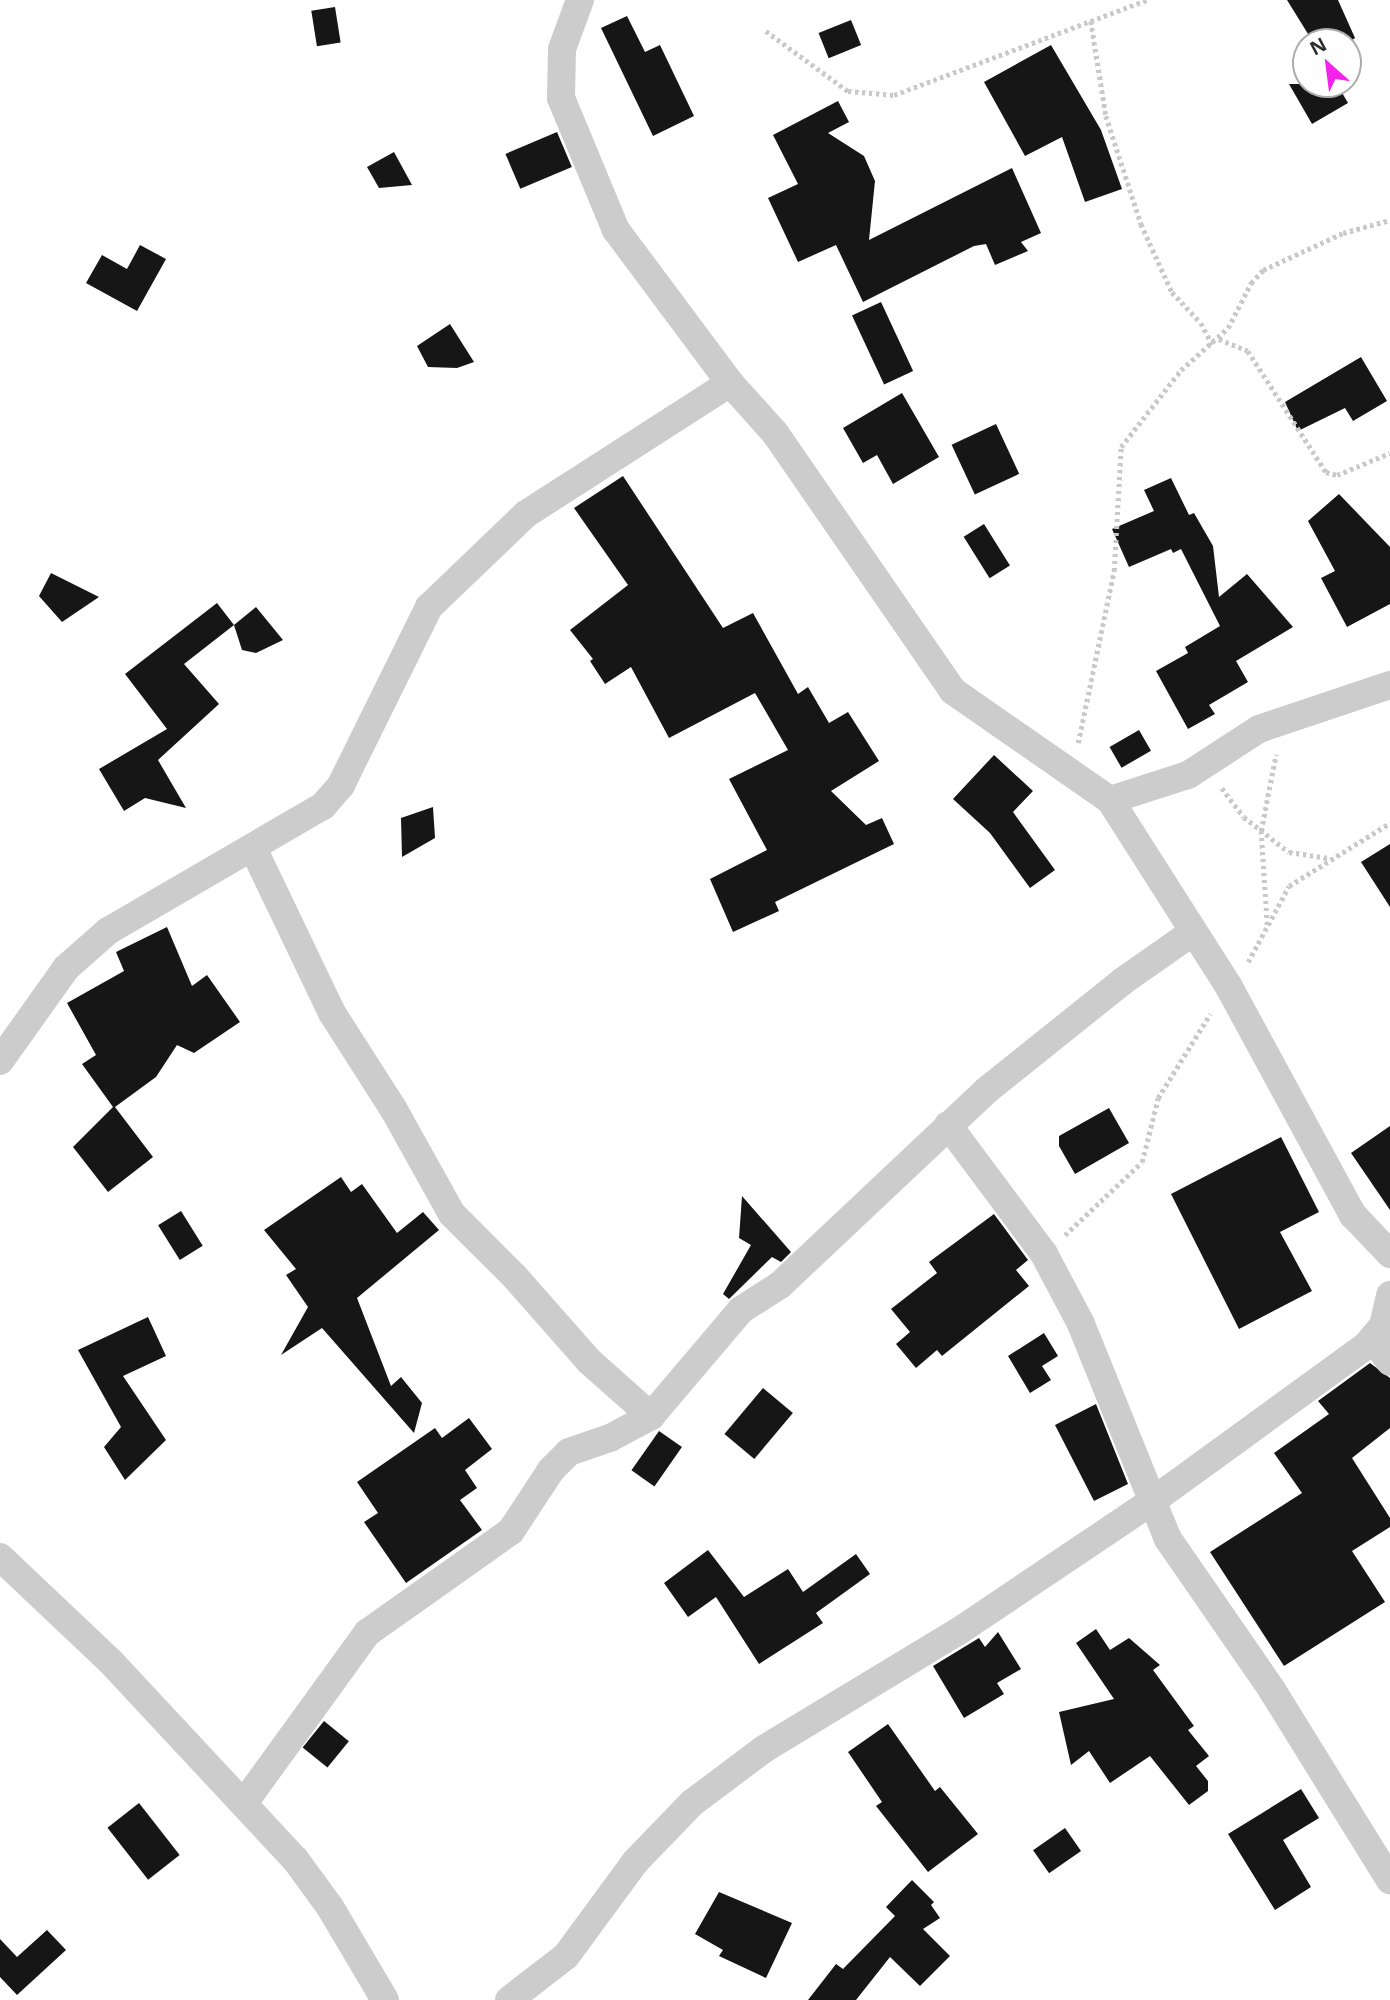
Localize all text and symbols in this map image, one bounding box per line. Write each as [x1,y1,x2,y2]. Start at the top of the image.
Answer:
north arrow [1292,28,1362,98]
text: N [1305,31,1331,61]

